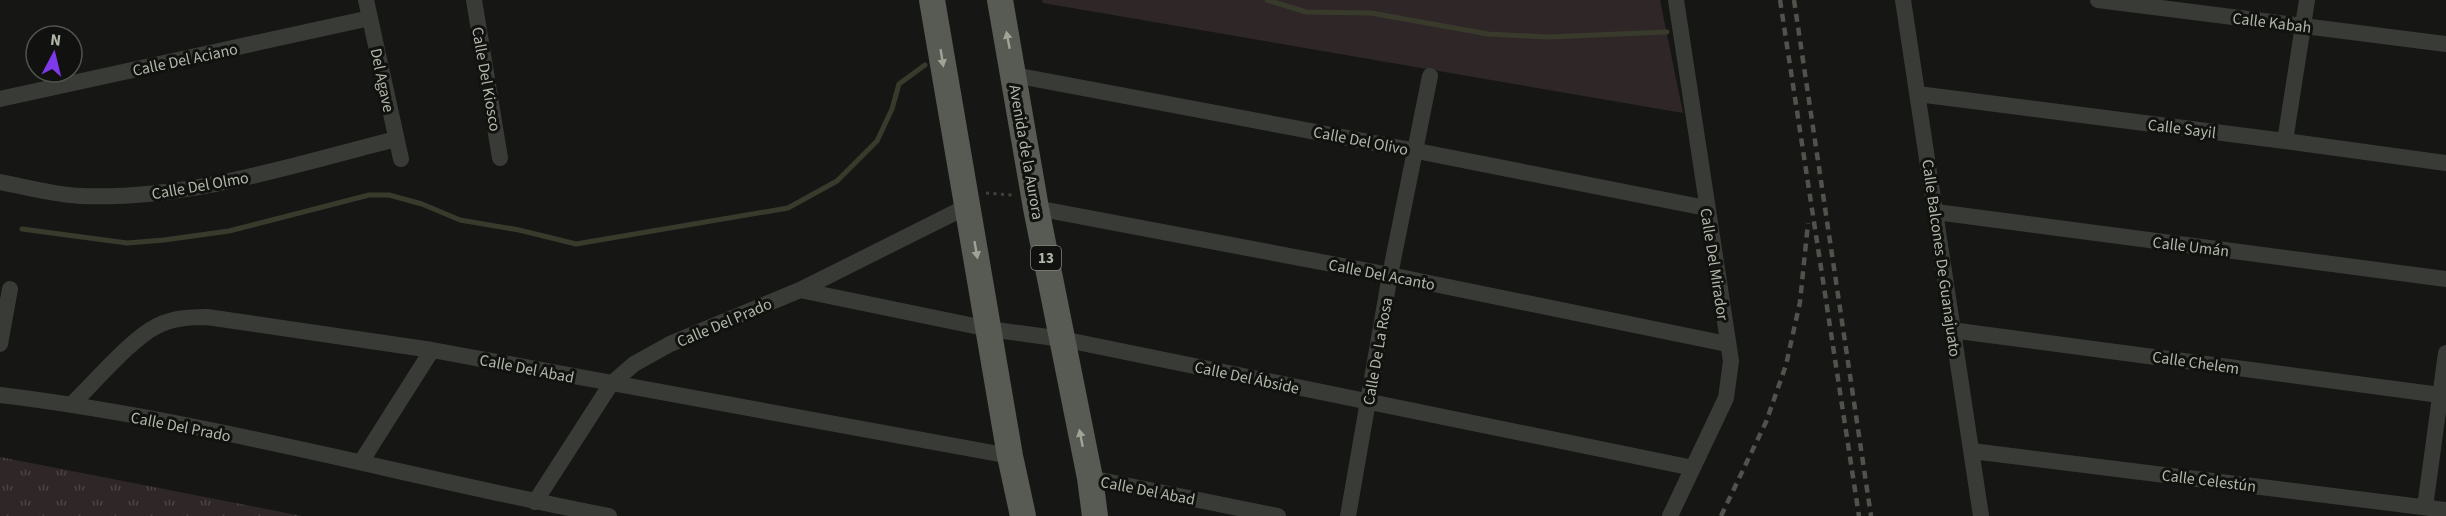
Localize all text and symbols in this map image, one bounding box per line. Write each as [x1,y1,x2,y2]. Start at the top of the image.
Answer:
street label: Calle Kabah [2231,7,2313,39]
north arrow [24,24,84,84]
street label: Calle Del Kiosco [466,25,506,133]
text: N [49,29,62,52]
one-way arrow [1003,30,1012,49]
street label: Calle Del Aciano [131,38,240,82]
street label: Del Agave [365,46,400,114]
one-way arrow [938,48,947,67]
street label: Avenida de la Aurora [1003,83,1049,221]
street label: Calle Sayil [2146,114,2217,144]
street label: Calle Del Olivo [1311,121,1410,161]
street label: Calle Balcones De Guanajuato [1916,158,1966,358]
street label: Calle Del Olmo [150,167,250,205]
street label: Calle Del Mirador [1694,206,1734,322]
street label: Calle Umán [2151,231,2230,263]
one-way arrow [971,240,980,259]
road number: 13 [1031,246,1061,270]
street label: Calle Del Acanto [1327,254,1437,296]
street label: Calle Del Prado [673,293,775,353]
street label: Calle De La Rosa [1358,296,1398,407]
street label: Calle Chelem [2151,346,2241,380]
street label: Calle Del Abad [478,349,576,389]
street label: Calle Del Ábside [1192,356,1301,400]
street label: Calle Del Prado [129,407,233,447]
one-way arrow [1076,428,1085,447]
street label: Calle Celestún [2160,464,2257,498]
street label: Calle Del Abad [1099,471,1197,511]

